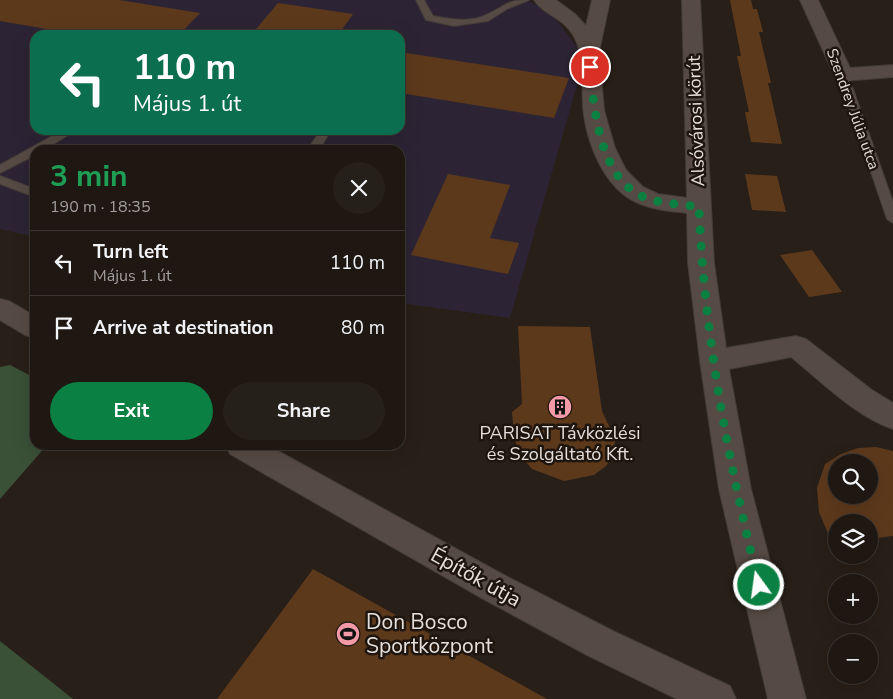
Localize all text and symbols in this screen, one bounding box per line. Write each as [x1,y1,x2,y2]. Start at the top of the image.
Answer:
text: 110 m [133,44,236,91]
pin [569,46,611,88]
street label: Szendrey Júlia utca [822,46,884,172]
icon: left [50,50,115,115]
icon: arrive [576,53,604,81]
street label: Alsóvárosi körút [682,54,710,187]
text: Május 1. út [133,89,241,119]
text: 3 min [50,156,128,197]
button: close [333,162,385,214]
text: 190 m · 18:35 [50,196,151,218]
text: Turn left [93,239,168,265]
icon: left [50,249,78,277]
text: 110 m [330,250,385,276]
text: Május 1. út [93,265,172,287]
icon: arrive [50,314,78,342]
text: Arrive at destination [93,315,274,341]
text: 80 m [341,315,385,341]
button: Exit [50,382,213,440]
button: Share [223,382,385,440]
building icon: PARISAT Távközlési és Szolgáltató Kft. [547,394,573,420]
place label: PARISAT Távközlési és Szolgáltató Kft. [480,421,640,466]
map controls [828,454,878,684]
button: search [828,454,878,504]
button: layers [828,514,878,564]
street label: Építők útja [426,541,526,613]
position arrow [732,558,784,610]
button: + [828,574,878,624]
place label: Don Bosco Sportközpont [366,608,494,660]
sports icon: Don Bosco Sportközpont [335,621,361,647]
button: − [828,634,878,684]

